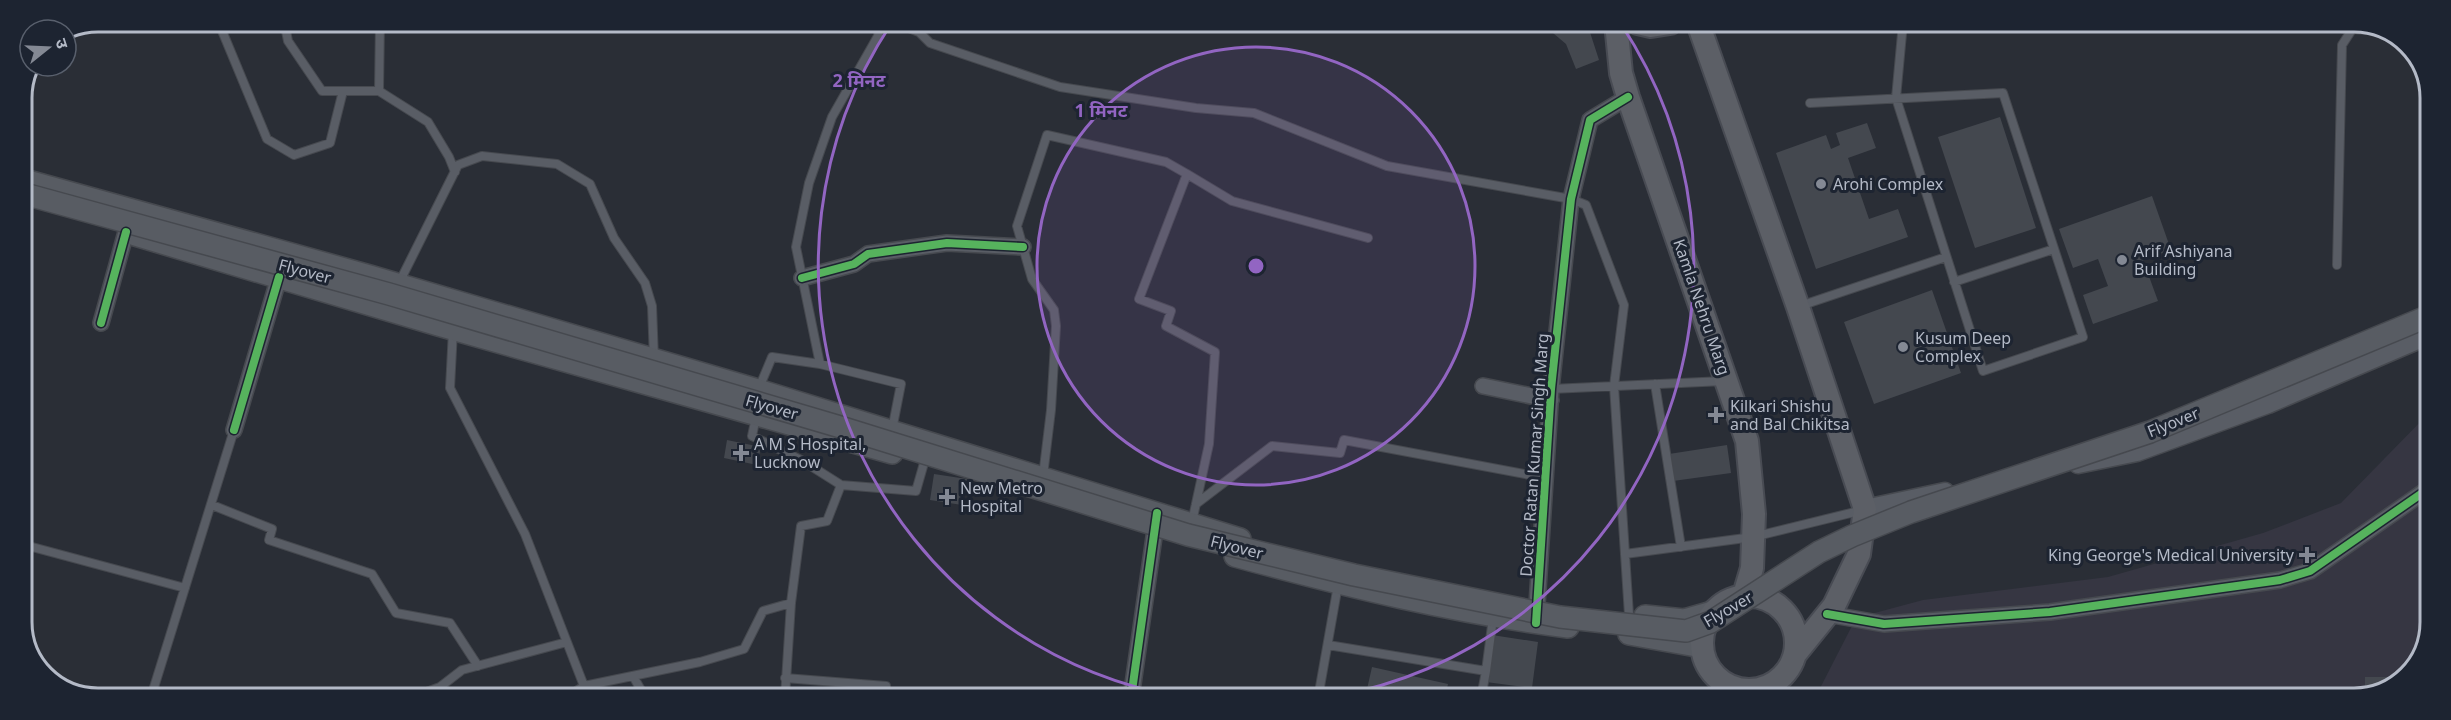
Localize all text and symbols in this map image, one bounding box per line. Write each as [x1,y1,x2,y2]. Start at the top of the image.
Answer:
north arrow [18,18,78,78]
text: उ [50,36,74,52]
text: 2 मिनट [833,68,886,92]
text: 1 मिनट [1075,98,1128,122]
place label: Arohi Complex [1833,173,1944,195]
marker: Arohi Complex [1814,177,1828,191]
street label: Kamla Nehru Marg [1668,236,1736,378]
place label: Arif Ashiyana Building [2134,240,2233,280]
street label: Flyover [276,253,334,289]
marker: Arif Ashiyana Building [2115,253,2129,267]
centre of rings [1246,256,1266,276]
place label: Kusum Deep Complex [1915,327,2011,367]
street label: Doctor Ratan Kumar Singh Marg [1515,333,1553,577]
marker: Kusum Deep Complex [1896,340,1910,354]
street label: Flyover [743,389,801,425]
place label: Kilkari Shishu and Bal Chikitsa [1730,395,1850,435]
street label: Flyover [2144,402,2202,442]
marker: Kilkari Shishu and Bal Chikitsa [1707,406,1725,424]
place label: A M S Hospital, Lucknow [754,433,866,473]
marker: A M S Hospital, Lucknow [732,444,750,462]
place label: New Metro Hospital [960,477,1043,517]
marker: New Metro Hospital [938,488,956,506]
street label: Flyover [1208,530,1266,564]
place label: King George's Medical University [2048,544,2295,566]
marker: King George's Medical University [2298,546,2316,564]
street label: Flyover [1699,586,1757,632]

